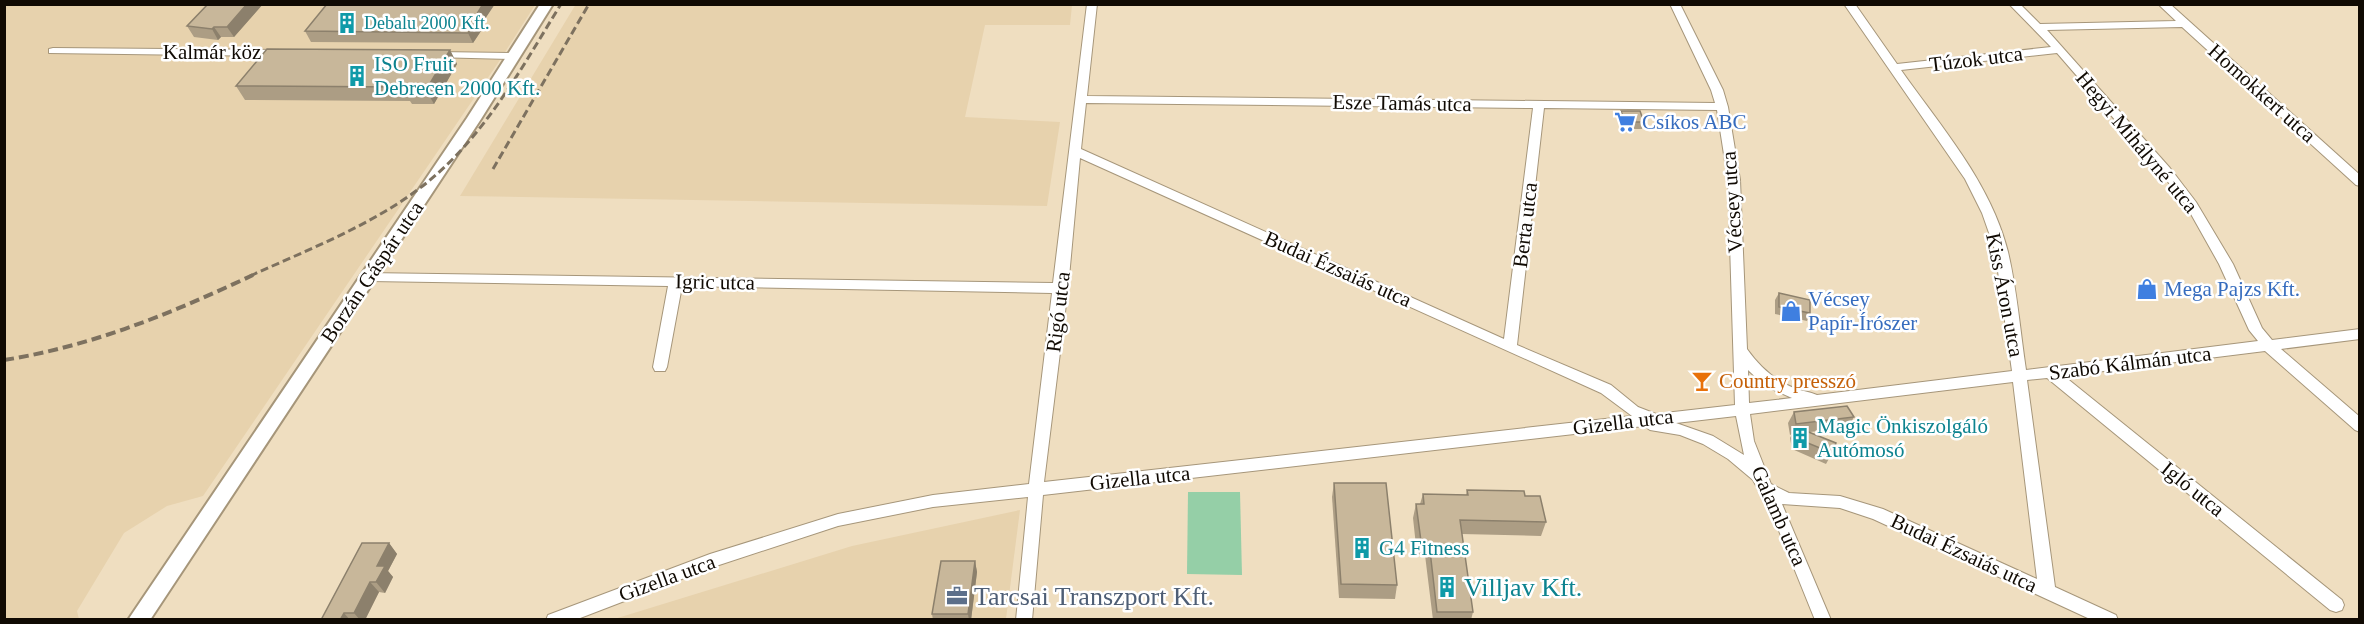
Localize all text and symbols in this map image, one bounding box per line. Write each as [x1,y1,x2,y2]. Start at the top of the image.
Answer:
building icon: Debalu 2000 Kft. [335,11,359,35]
place label: Debalu 2000 Kft. [364,13,489,33]
street label: Homokkert utca [2203,39,2321,148]
street label: Kalmár köz [163,40,261,64]
street label: Túzok utca [1928,41,2025,77]
place label: ISO Fruit Debrecen 2000 Kft. [374,52,540,100]
building icon: ISO Fruit Debrecen 2000 Kft. [345,64,369,88]
street label: Hegyi Mihályné utca [2071,66,2204,218]
street label: Esze Tamás utca [1332,90,1473,116]
supermarket icon: Csíkos ABC [1613,110,1637,134]
place label: Csíkos ABC [1642,110,1746,134]
street label: Vécsey utca [1716,150,1748,254]
street label: Berta utca [1508,180,1542,269]
street label: Borzán Gáspár utca [316,196,429,347]
street label: Budai Ézsaiás utca [1261,226,1416,312]
street label: Kiss Áron utca [1981,231,2029,360]
street label: Igric utca [675,269,756,295]
street label: Rigó utca [1041,270,1075,354]
shop icon: Mega Pajzs Kft. [2135,277,2159,301]
place label: Mega Pajzs Kft. [2164,277,2300,301]
place label: Vécsey Papír-Írószer [1808,287,1917,335]
shop icon: Vécsey Papír-Írószer [1779,299,1803,323]
street label: Szabó Kálmán utca [2048,341,2213,385]
bar icon: Country presszó [1690,369,1714,393]
place label: Country presszó [1719,369,1856,393]
street label: Gizella utca [1571,404,1675,440]
place label: Magic Önkiszolgáló Autómosó [1817,414,1988,462]
building icon: Magic Önkiszolgáló Autómosó [1788,426,1812,450]
street label: Igló utca [2157,456,2230,522]
street label: Gizella utca [1089,461,1192,495]
street label: Galamb utca [1746,462,1812,570]
street label: Budai Ézsaiás utca [1887,509,2042,598]
building icon: G4 Fitness [1350,536,1374,560]
place label: G4 Fitness [1379,536,1469,560]
street label: Gizella utca [616,549,719,607]
place label: Villjav Kft. [1464,573,1582,602]
building icon: Villjav Kft. [1435,575,1459,599]
place label: Tarcsai Transzport Kft. [974,582,1214,611]
office icon: Tarcsai Transzport Kft. [945,584,969,608]

